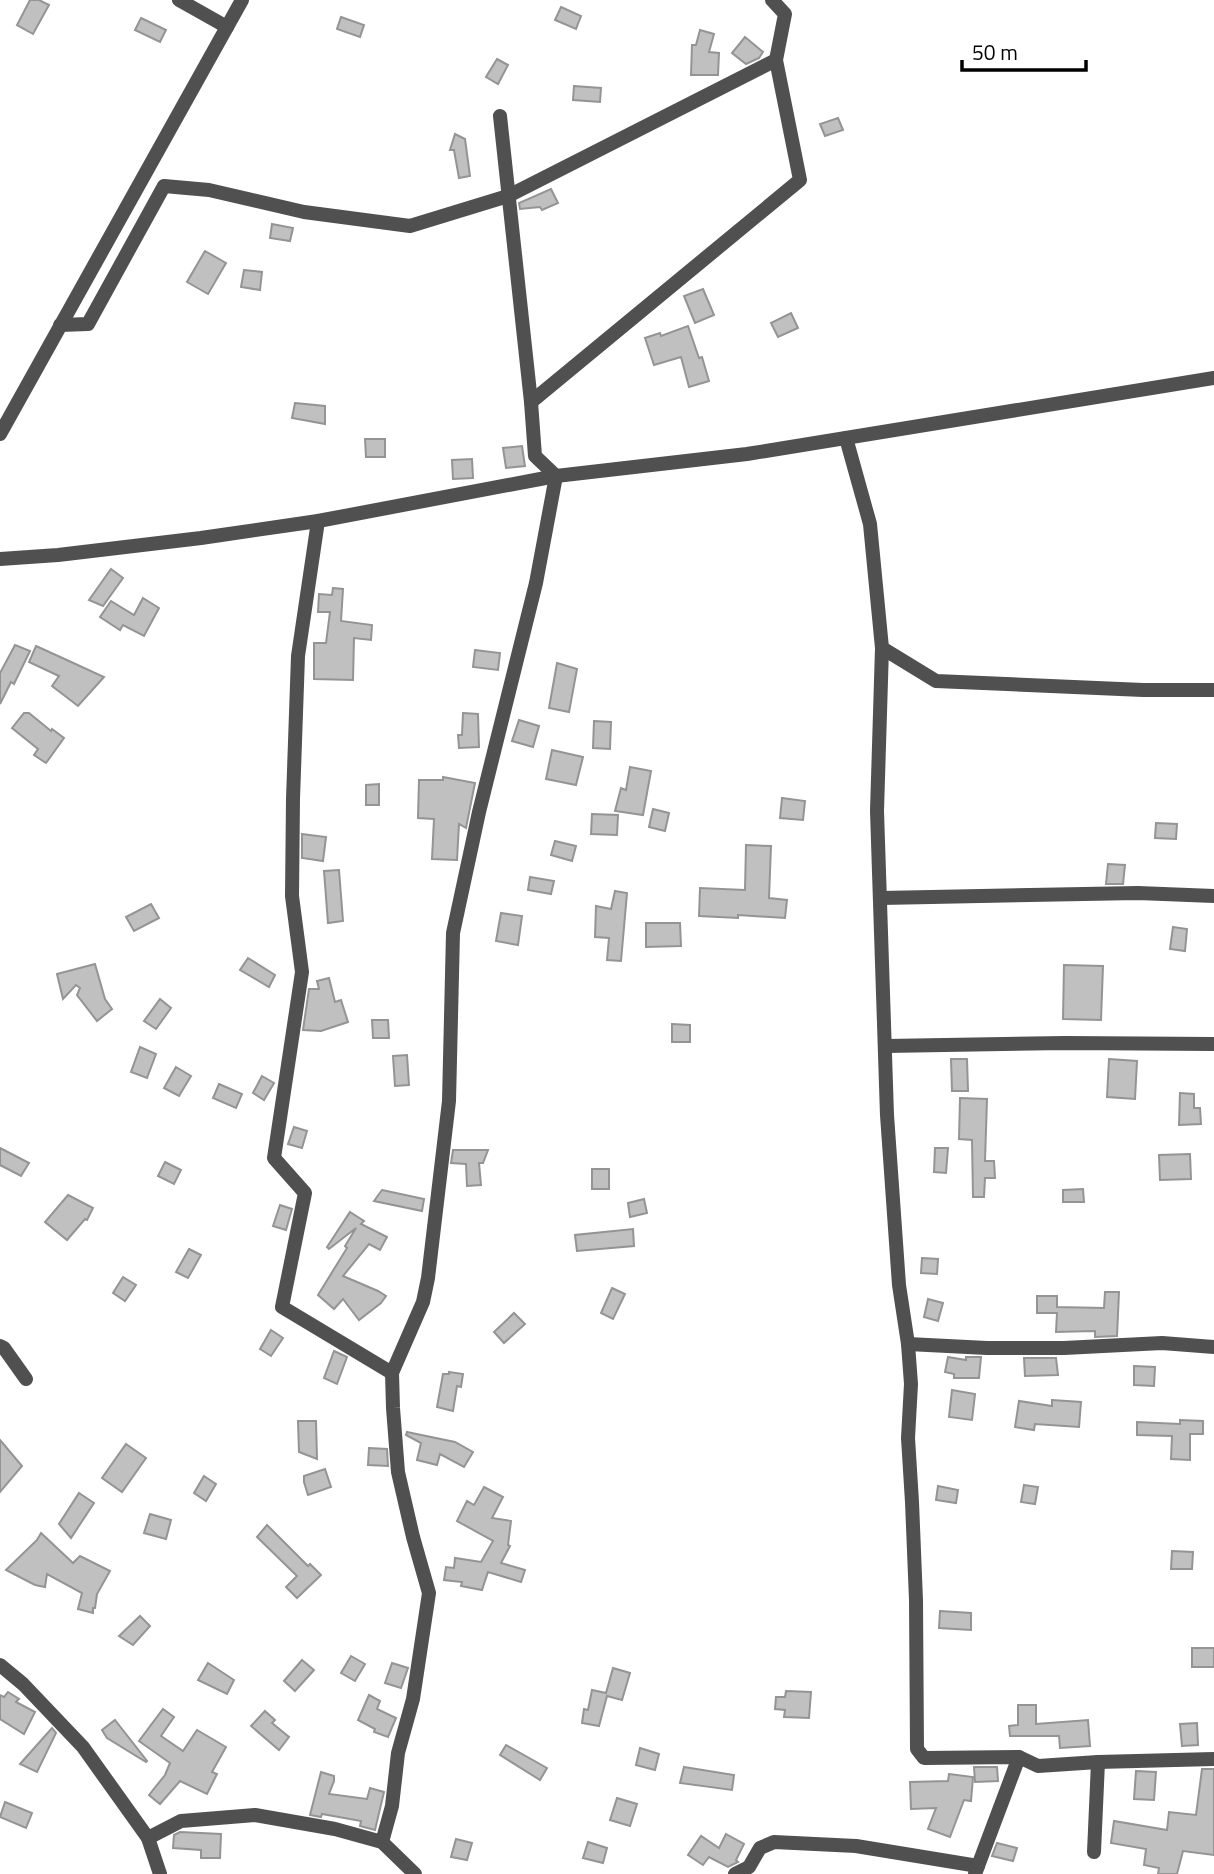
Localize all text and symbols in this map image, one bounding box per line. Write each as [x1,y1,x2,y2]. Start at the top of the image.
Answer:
scale bar [962,28,1086,72]
text: 50 m [972,36,1018,68]

